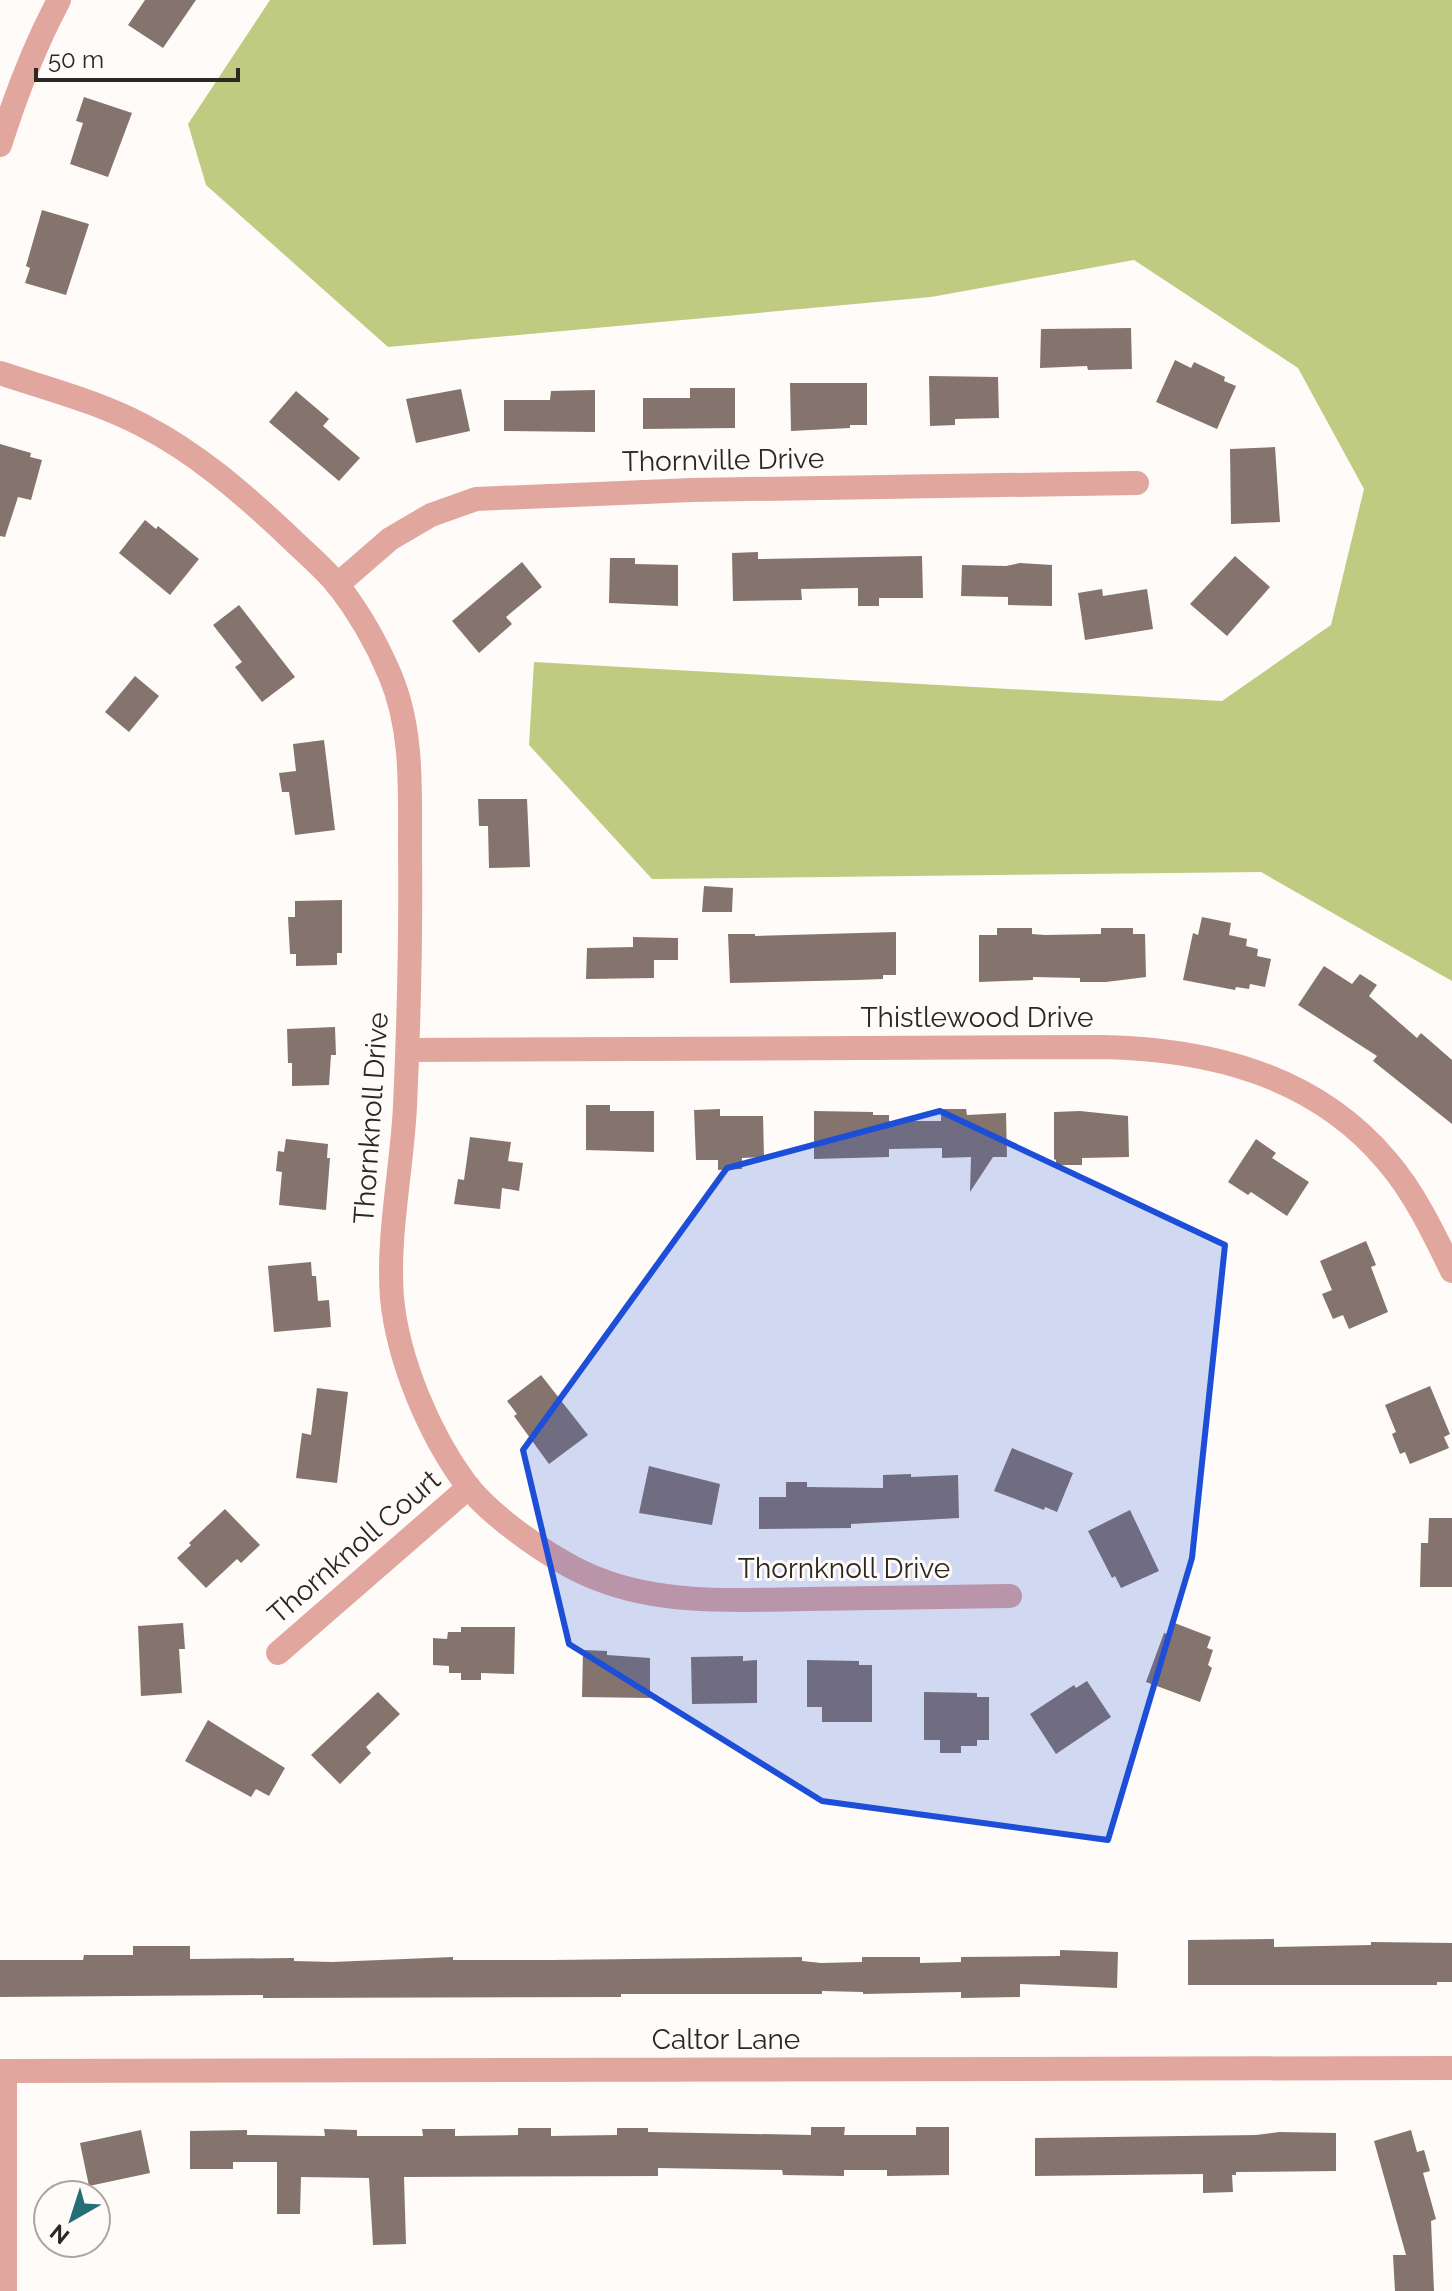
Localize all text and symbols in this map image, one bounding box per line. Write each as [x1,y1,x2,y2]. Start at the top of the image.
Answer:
scale bar [36,32,238,82]
text: 50 m [48,45,104,74]
street label: Thornville Drive [621,442,825,478]
street label: Thistlewood Drive [860,1001,1094,1034]
street label: Thornknoll Drive [347,1011,395,1225]
street label: Thornknoll Court [261,1463,447,1631]
street label: Thornknoll Drive [738,1552,950,1585]
street label: Caltor Lane [652,2023,800,2056]
north arrow [32,2179,112,2259]
text: N [45,2219,74,2250]

